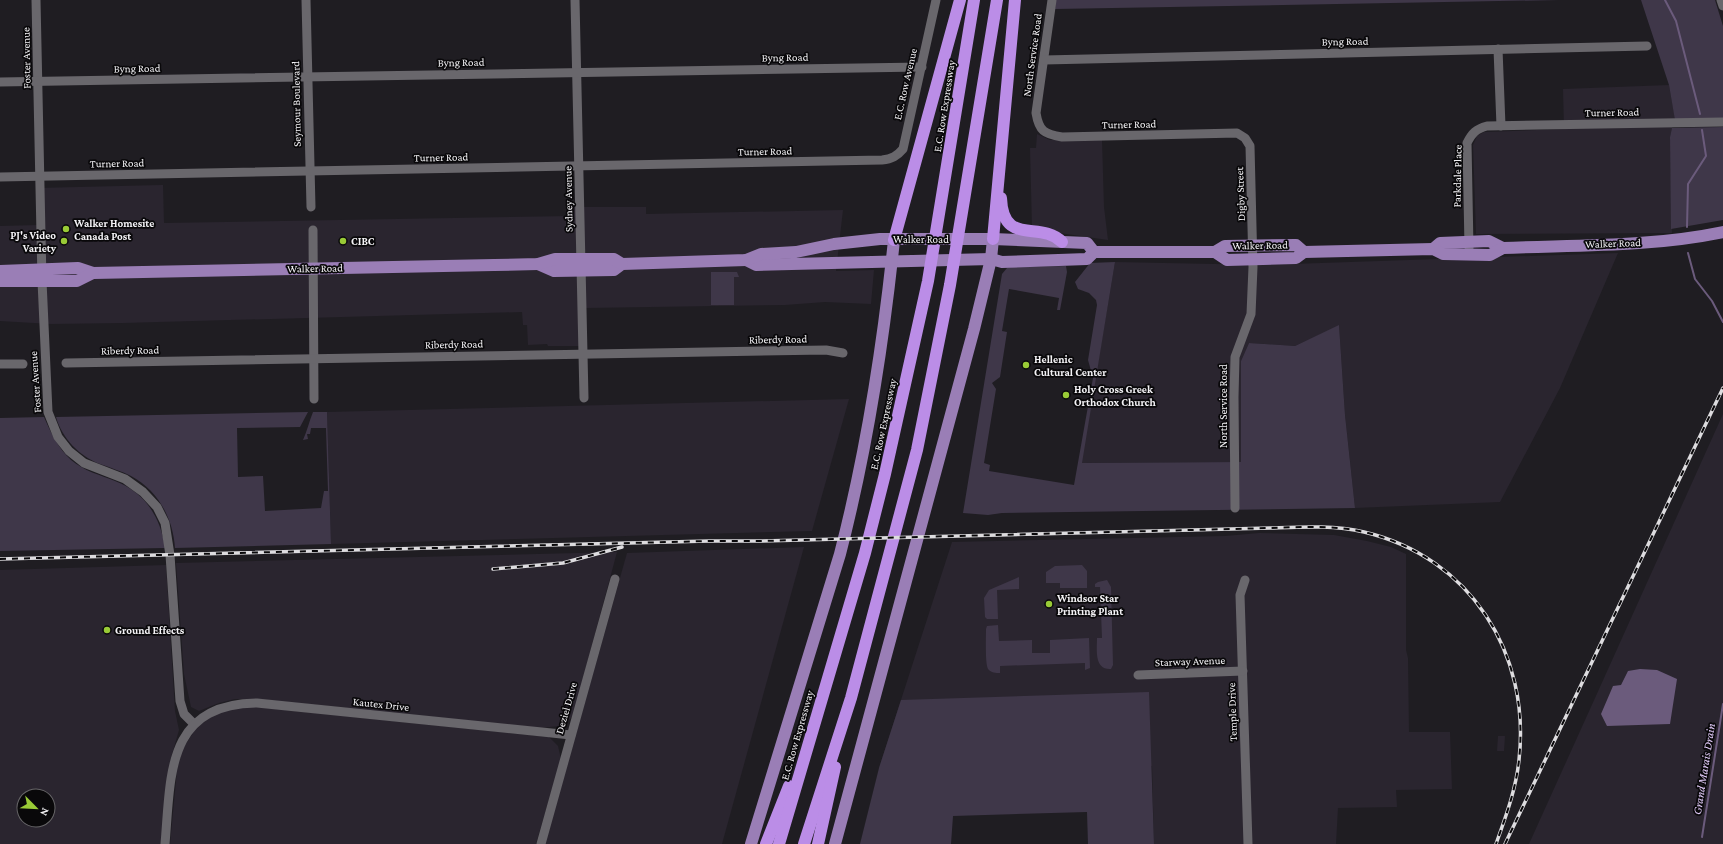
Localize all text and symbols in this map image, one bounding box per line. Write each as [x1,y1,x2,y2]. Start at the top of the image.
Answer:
street label: North Service Road [1020,13,1044,97]
street label: Foster Avenue [19,27,33,89]
street label: Byng Road [1322,35,1369,48]
street label: E.C. Row Avenue [891,47,919,121]
street label: Byng Road [762,51,809,64]
street label: Byng Road [438,56,485,69]
street label: E.C. Row Expressway [931,58,958,153]
street label: Seymour Boulevard [289,61,304,147]
street label: Byng Road [114,62,161,75]
street label: Turner Road [1585,106,1640,118]
street label: Turner Road [1102,118,1157,130]
street label: Parkdale Place [1450,144,1464,208]
street label: Turner Road [738,145,793,157]
street label: Turner Road [414,151,469,163]
street label: Turner Road [90,157,145,169]
street label: Sydney Avenue [561,166,576,232]
street label: Digby Street [1233,166,1248,221]
place label: Walker Homesite Canada Post [73,217,154,242]
marker: Walker Homesite Canada Post [61,224,71,234]
place label: PJ's Video Variety [10,229,57,254]
street label: Walker Road [893,233,949,245]
place label: CIBC [351,235,375,247]
marker: PJ's Video Variety [59,236,69,246]
marker: CIBC [338,236,348,246]
street label: Walker Road [1585,236,1641,250]
street label: Walker Road [1232,239,1288,251]
street label: Walker Road [287,262,343,274]
street label: Riberdy Road [749,332,807,347]
street label: Riberdy Road [425,337,483,352]
street label: Riberdy Road [101,343,159,358]
street label: Foster Avenue [27,351,43,413]
place label: Hellenic Cultural Center [1034,353,1107,378]
marker: Hellenic Cultural Center [1021,360,1031,370]
street label: North Service Road [1217,364,1229,448]
street label: E.C. Row Expressway [867,376,900,471]
place label: Holy Cross Greek Orthodox Church [1074,383,1156,408]
marker: Holy Cross Greek Orthodox Church [1061,390,1071,400]
place label: Windsor Star Printing Plant [1056,592,1123,617]
marker: Windsor Star Printing Plant [1044,599,1054,609]
place label: Ground Effects [115,624,185,636]
marker: Ground Effects [102,625,112,635]
street label: Starway Avenue [1155,654,1226,669]
street label: Deziel Drive [553,681,579,735]
street label: Temple Drive [1225,682,1240,742]
street label: E.C. Row Expressway [778,688,817,782]
street label: Kautex Drive [352,695,410,713]
water label: Grand Marais Drain [1690,722,1718,816]
north arrow [16,788,56,828]
text: N [38,806,52,818]

